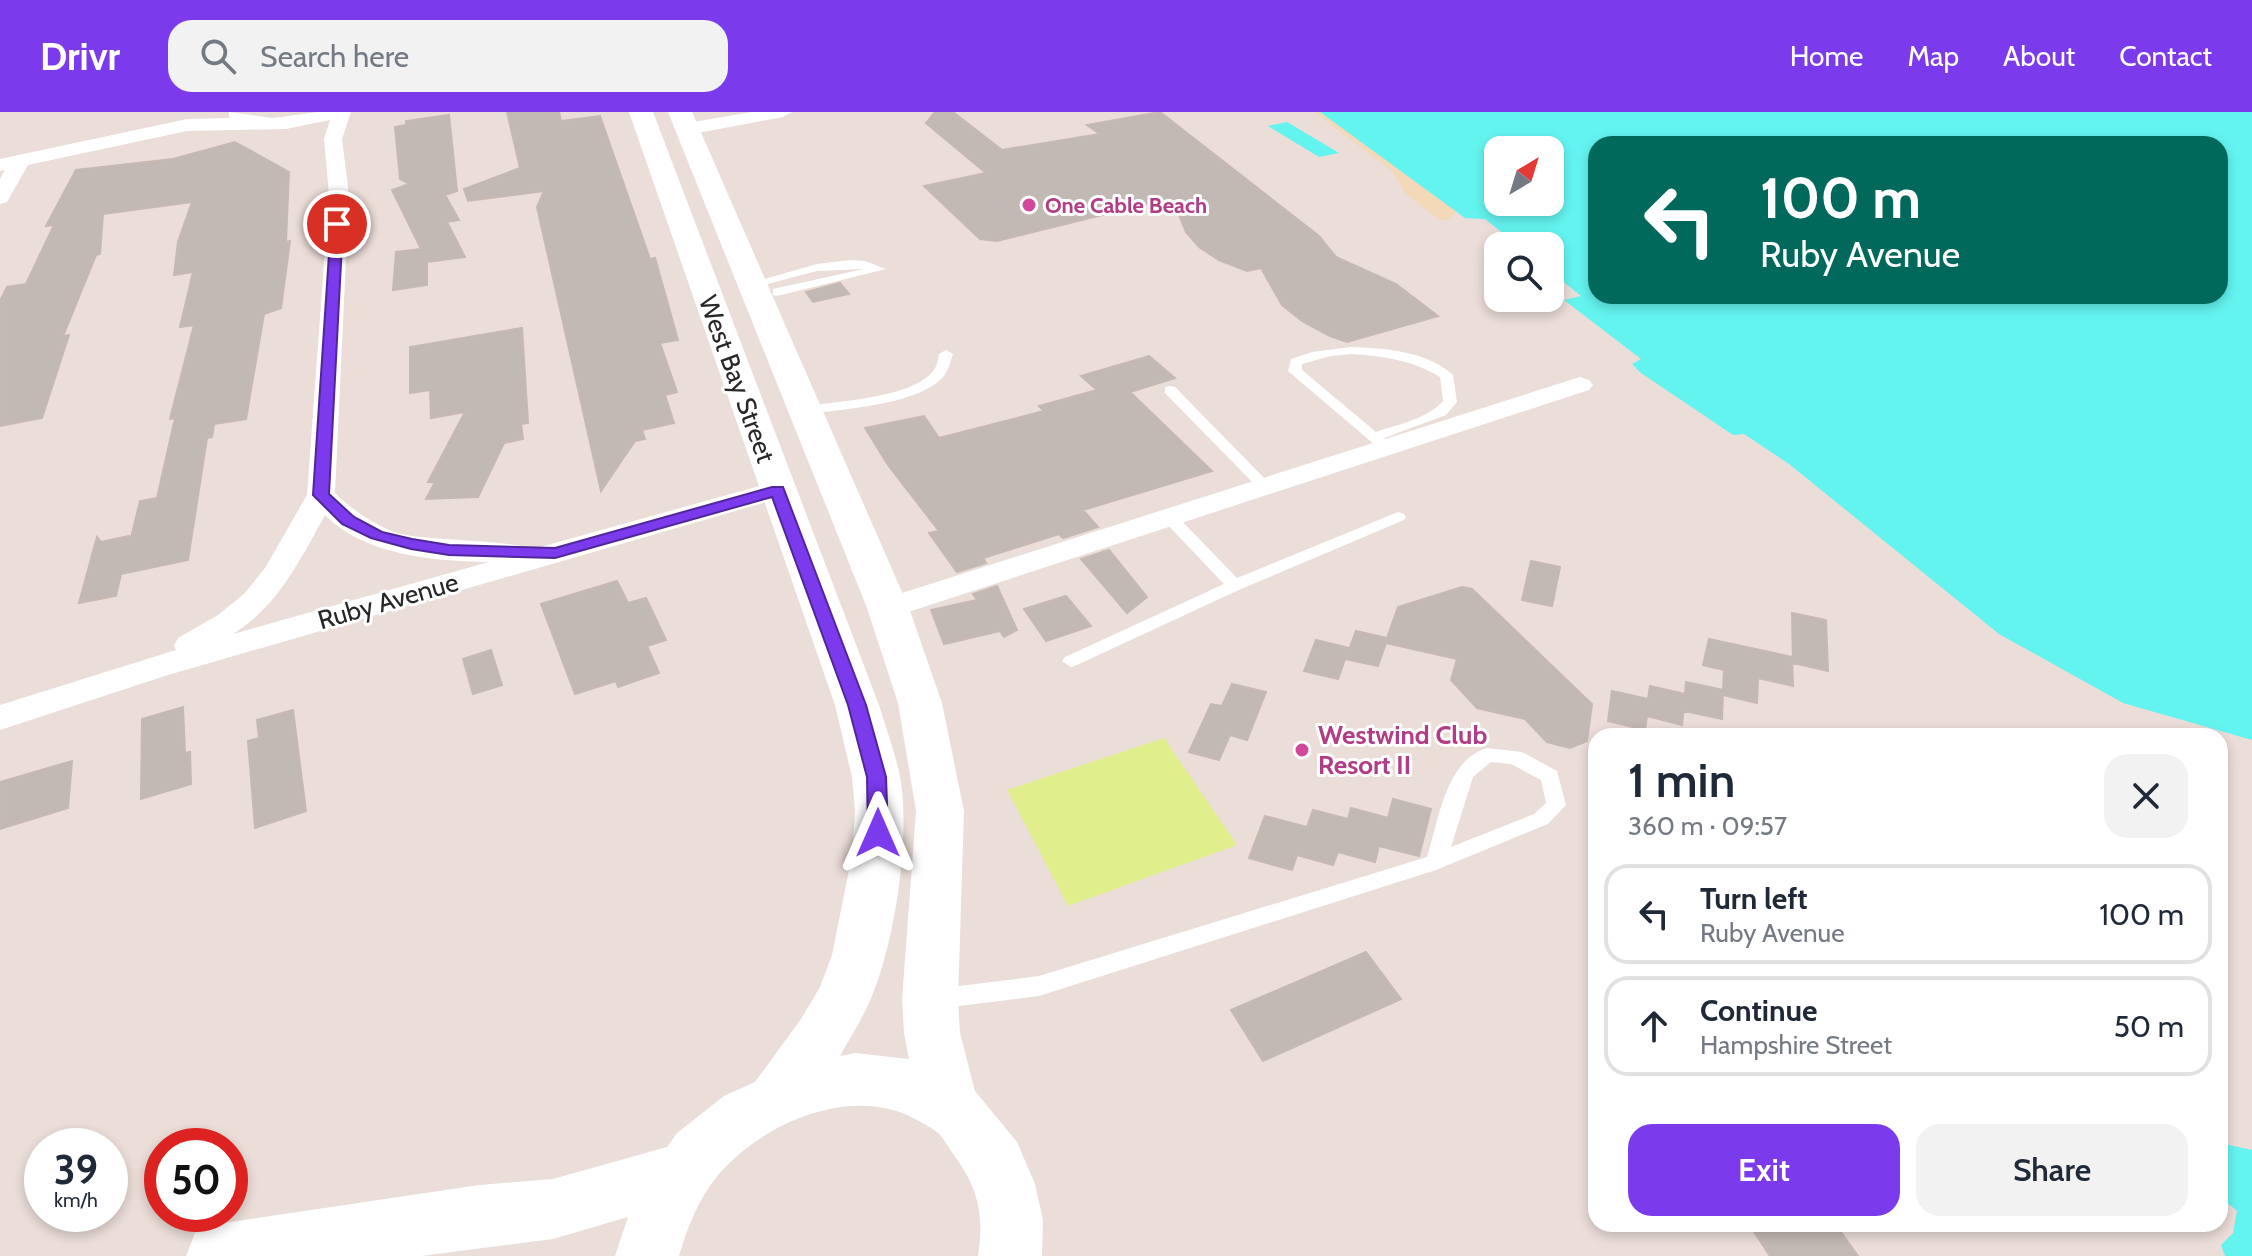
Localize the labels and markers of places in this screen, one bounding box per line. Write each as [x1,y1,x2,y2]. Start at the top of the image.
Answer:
pin [303,190,371,258]
place label: One Cable Beach [1045,192,1207,219]
marker: One Cable Beach [1020,196,1038,214]
place label: Westwind Club Resort II [1318,719,1487,781]
marker: Westwind Club Resort II [1293,741,1311,759]

